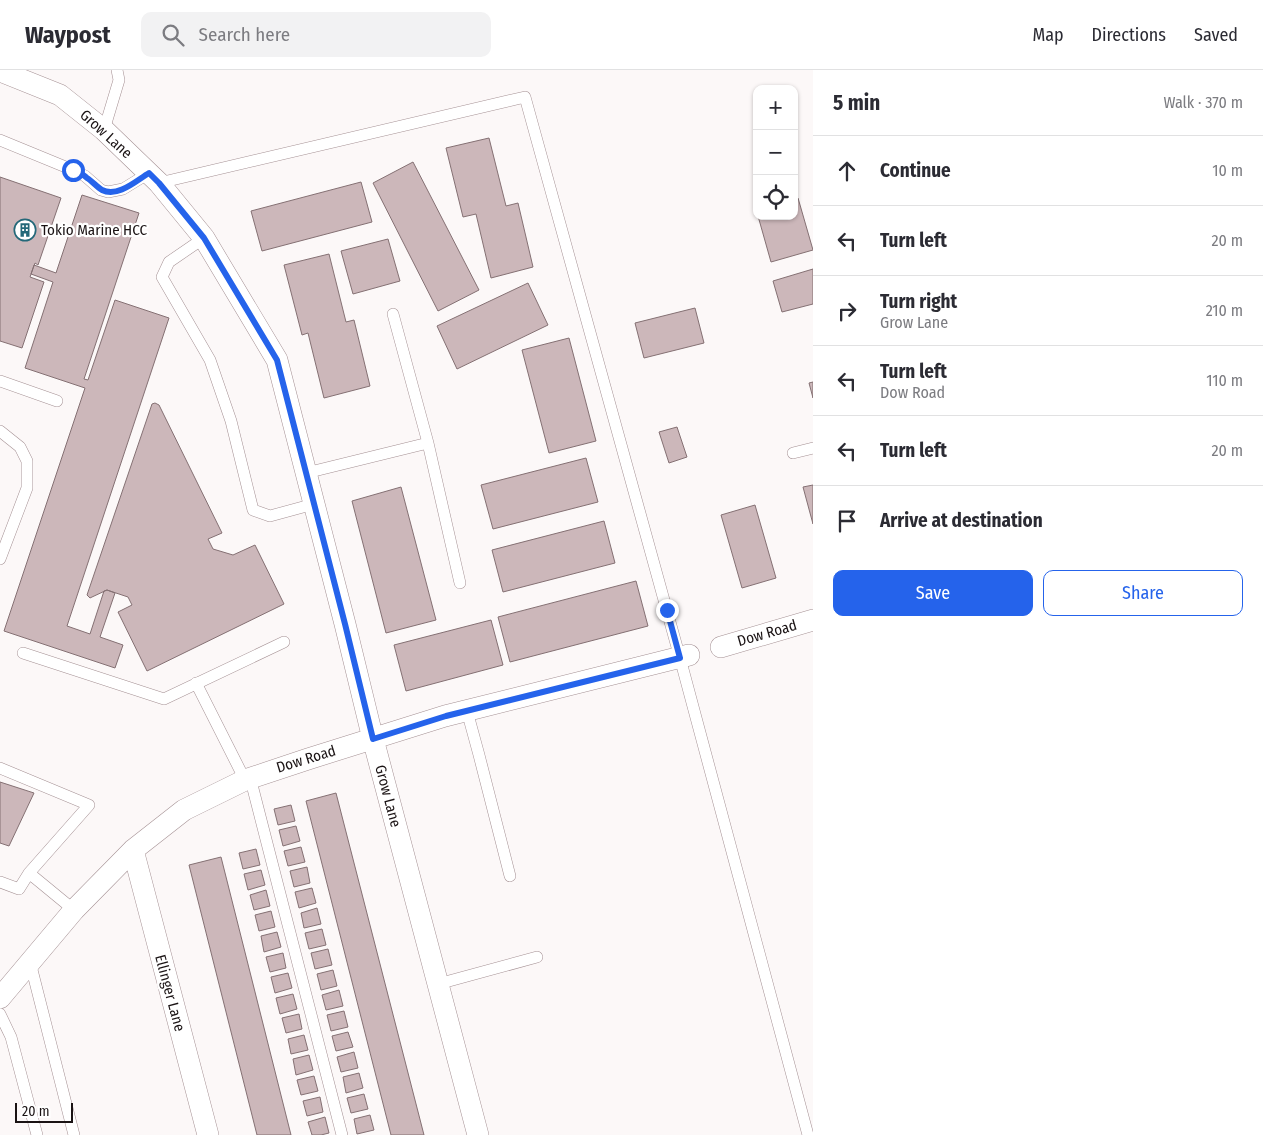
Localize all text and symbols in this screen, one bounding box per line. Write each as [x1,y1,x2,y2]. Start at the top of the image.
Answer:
search box [141,12,491,57]
text: Waypost [25,21,111,49]
icon: search [159,21,187,49]
text: Search here [199,23,290,46]
text: Map [1032,24,1064,46]
text: Directions [1092,24,1166,46]
text: Saved [1194,24,1238,46]
map controls [753,85,798,220]
button: + [753,85,798,130]
text: 5 min [833,90,880,116]
text: Walk · 370 m [1163,93,1243,112]
street label: Grow Lane [76,106,136,162]
button: − [753,130,798,175]
icon: ahead [833,157,861,185]
route start [62,159,85,182]
text: Continue [880,159,951,182]
text: 10 m [1212,161,1243,180]
button: locate [753,175,798,220]
building icon: Tokio Marine HCC [13,218,37,242]
place label: Tokio Marine HCC [41,221,147,239]
icon: left [833,227,861,255]
text: Turn left [880,229,947,252]
text: 20 m [1212,231,1243,250]
text: Turn right [880,290,957,313]
icon: right [833,297,861,325]
text: 210 m [1206,301,1243,320]
text: Grow Lane [880,313,948,332]
text: Turn left [880,360,947,383]
icon: left [833,367,861,395]
text: 110 m [1206,371,1243,390]
text: Dow Road [880,383,945,402]
icon: left [833,437,861,465]
text: Turn left [880,439,947,462]
text: 20 m [1212,441,1243,460]
icon: arrive [833,507,861,535]
text: Arrive at destination [880,509,1043,532]
button: Save [833,570,1033,616]
button: Share [1043,570,1243,616]
route end [656,599,679,622]
street label: Dow Road [735,616,799,650]
street label: Dow Road [274,741,338,777]
street label: Grow Lane [371,763,405,829]
street label: Ellinger Lane [151,953,189,1033]
scale bar [15,1100,72,1123]
text: 20 m [22,1103,50,1120]

